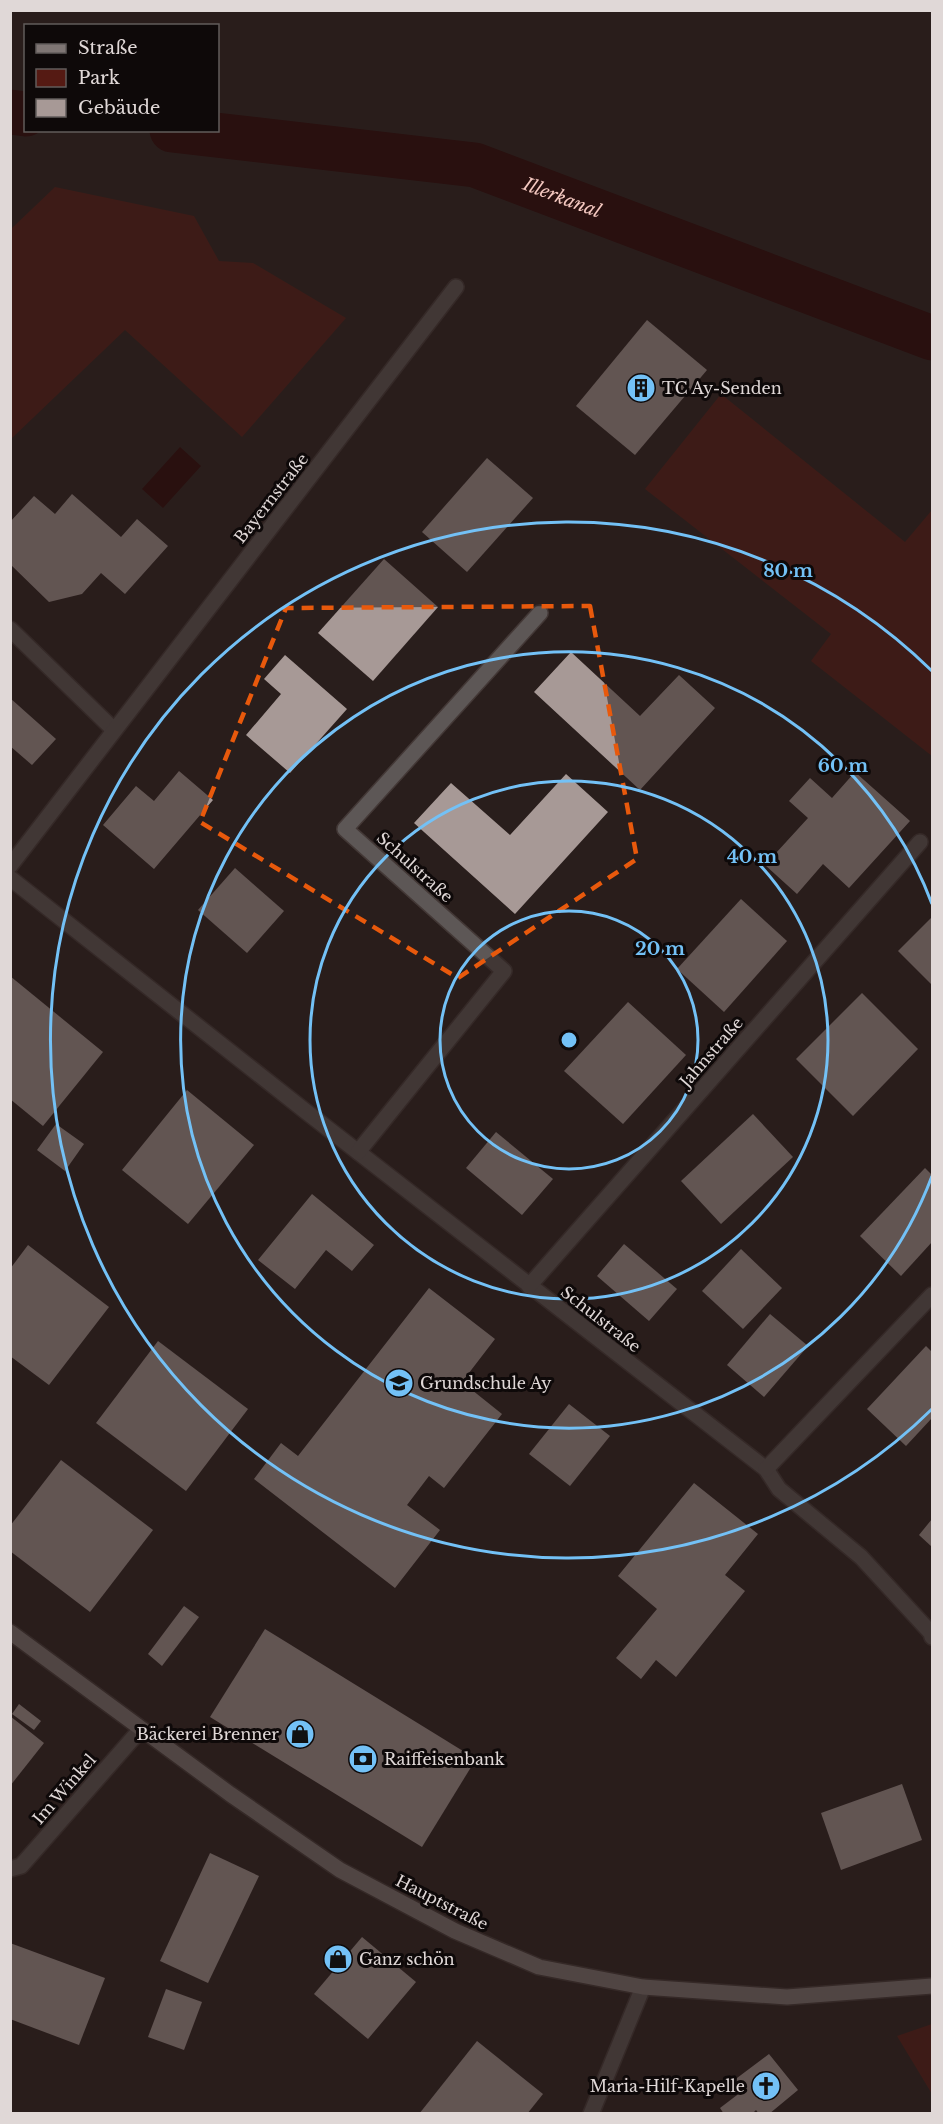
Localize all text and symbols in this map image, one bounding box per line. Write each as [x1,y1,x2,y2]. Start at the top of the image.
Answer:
legend [24,24,219,132]
text: Straße [78,37,138,59]
text: Park [78,67,120,89]
text: Gebäude [78,97,160,119]
water label: Illerkanal [519,173,604,223]
building icon: TC Ay-Senden [625,372,657,404]
place label: TC Ay-Senden [662,378,782,398]
street label: Bayernstraße [230,449,312,547]
text: 80 m [763,560,813,582]
text: 60 m [818,755,868,777]
street label: Schulstraße [373,828,457,906]
text: 40 m [727,846,777,868]
text: 20 m [635,938,685,960]
street label: Jahnstraße [674,1013,747,1093]
centre of rings [559,1030,579,1050]
street label: Schulstraße [557,1282,645,1356]
school or university icon: Grundschule Ay [383,1367,415,1399]
place label: Grundschule Ay [420,1373,552,1393]
shop icon: Bäckerei Brenner [284,1718,316,1750]
place label: Bäckerei Brenner [136,1724,279,1744]
bank icon: Raiffeisenbank [347,1743,379,1775]
place label: Raiffeisenbank [384,1749,505,1769]
street label: Im Winkel [28,1750,100,1828]
street label: Hauptstraße [392,1870,492,1934]
shop icon: Ganz schön [322,1943,354,1975]
place label: Ganz schön [359,1949,455,1969]
church icon: Maria-Hilf-Kapelle [750,2070,782,2102]
place label: Maria-Hilf-Kapelle [590,2076,745,2096]

